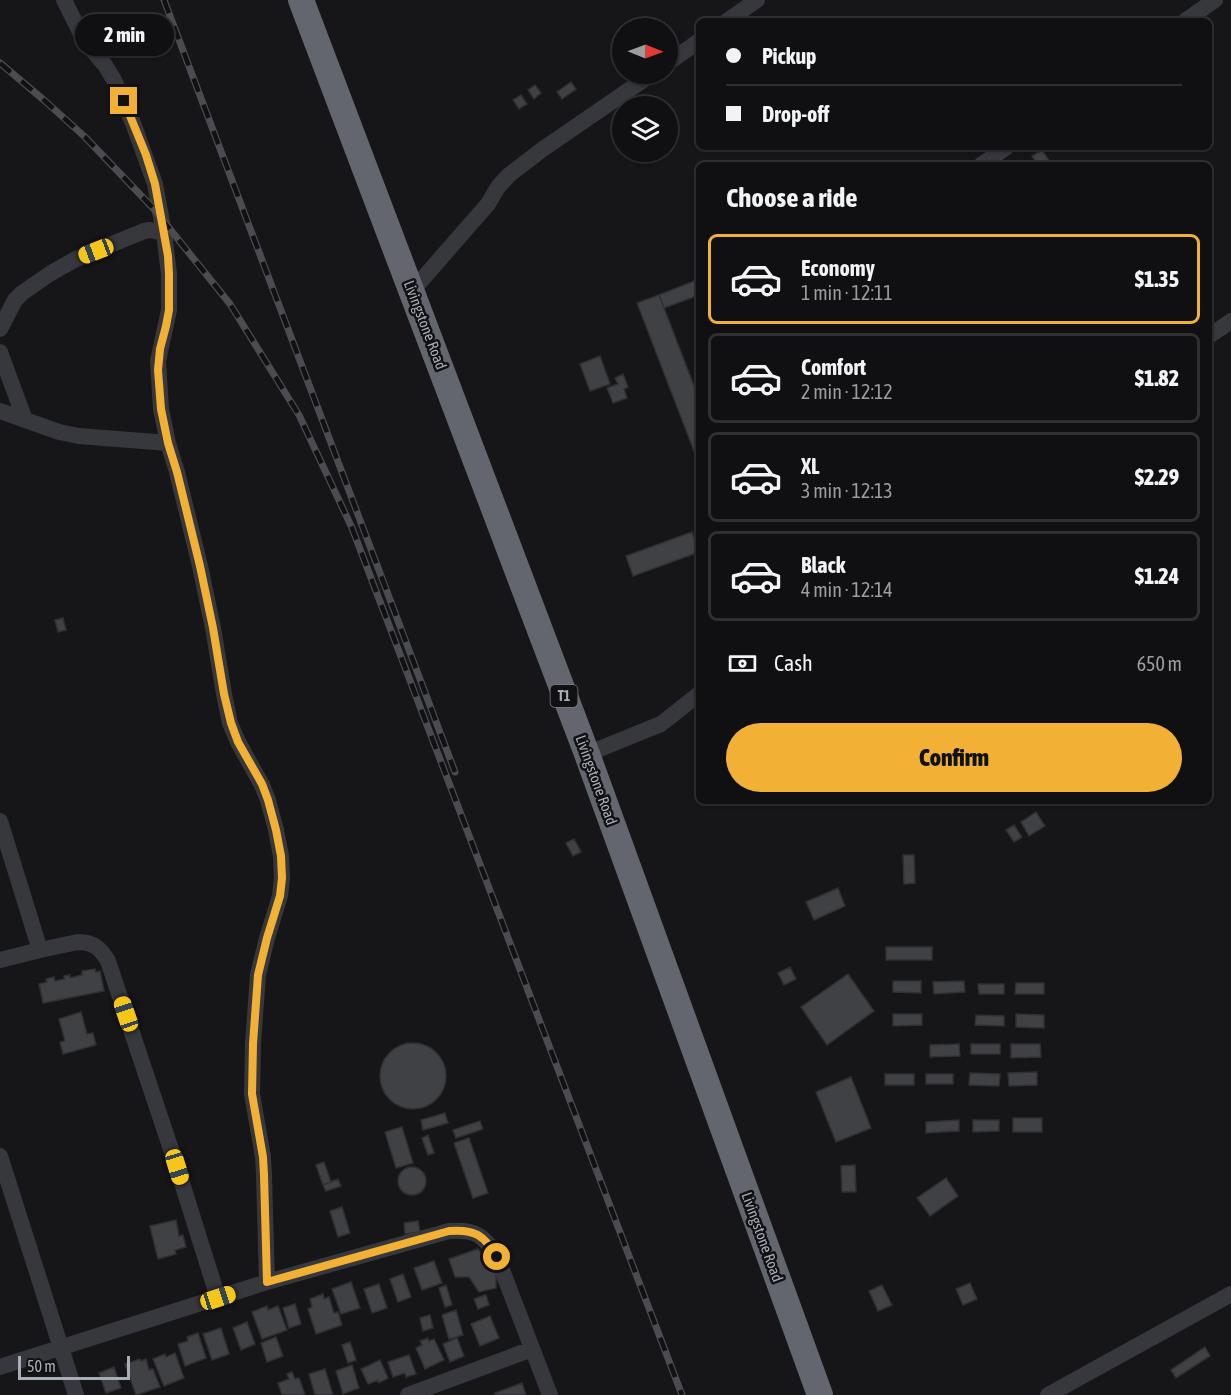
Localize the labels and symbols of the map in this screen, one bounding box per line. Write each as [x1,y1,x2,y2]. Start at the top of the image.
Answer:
callout: 2 min [74,14,174,56]
north arrow [612,18,678,84]
route end [110,87,137,114]
car [76,236,116,266]
street label: Livingstone Road [401,278,450,372]
road number: T1 [550,685,578,707]
street label: Livingstone Road [572,733,621,827]
car [112,994,140,1034]
car [163,1147,191,1187]
street label: Livingstone Road [738,1190,787,1284]
route start [483,1243,510,1270]
car [198,1284,238,1312]
scale bar [18,1353,130,1380]

